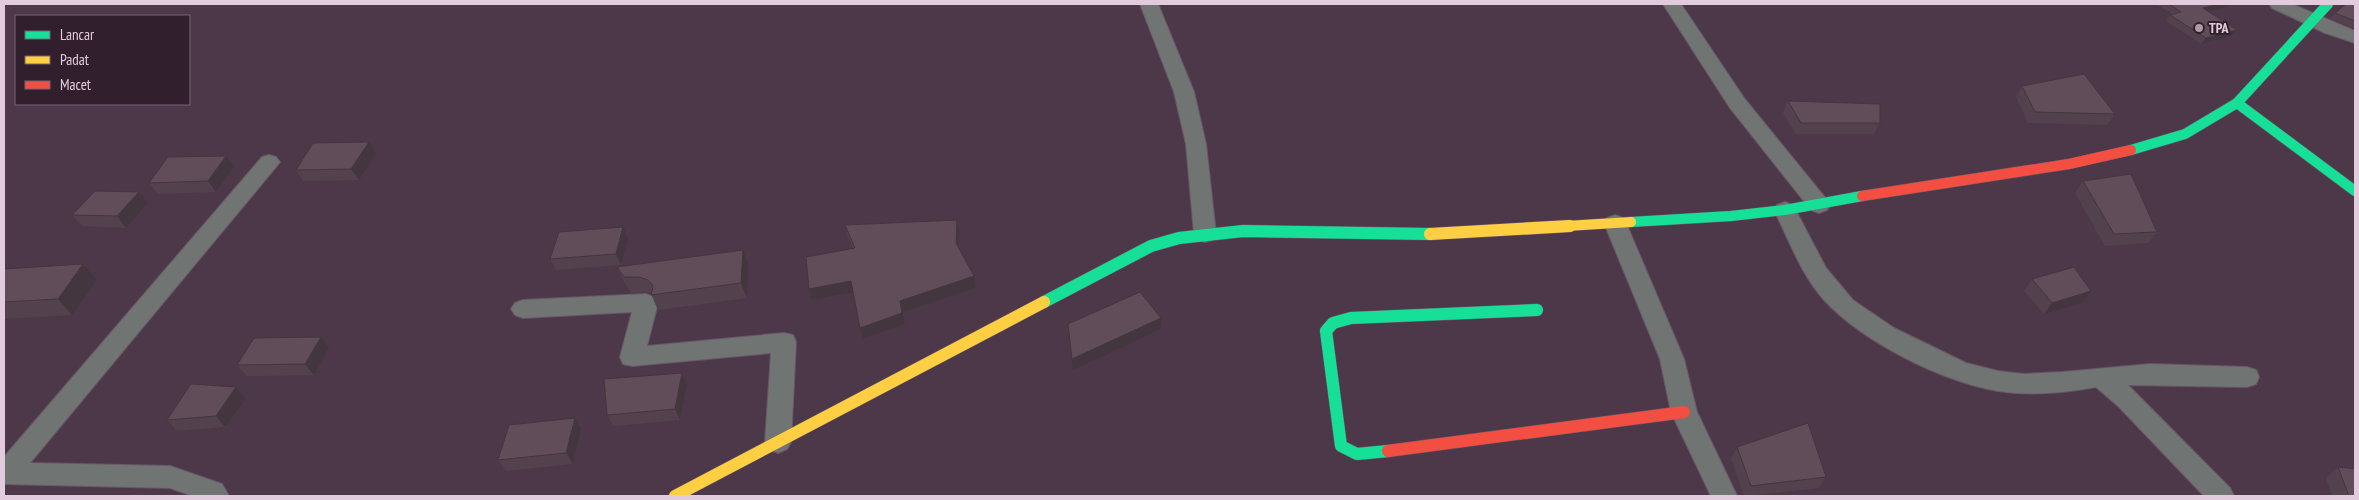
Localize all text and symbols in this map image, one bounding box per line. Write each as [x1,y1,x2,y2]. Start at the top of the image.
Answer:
legend [15,15,190,105]
place label: TPA [2209,19,2229,37]
marker: TPA [2193,22,2205,34]
text: Lancar [60,25,95,44]
text: Padat [60,50,89,69]
text: Macet [60,75,91,94]

